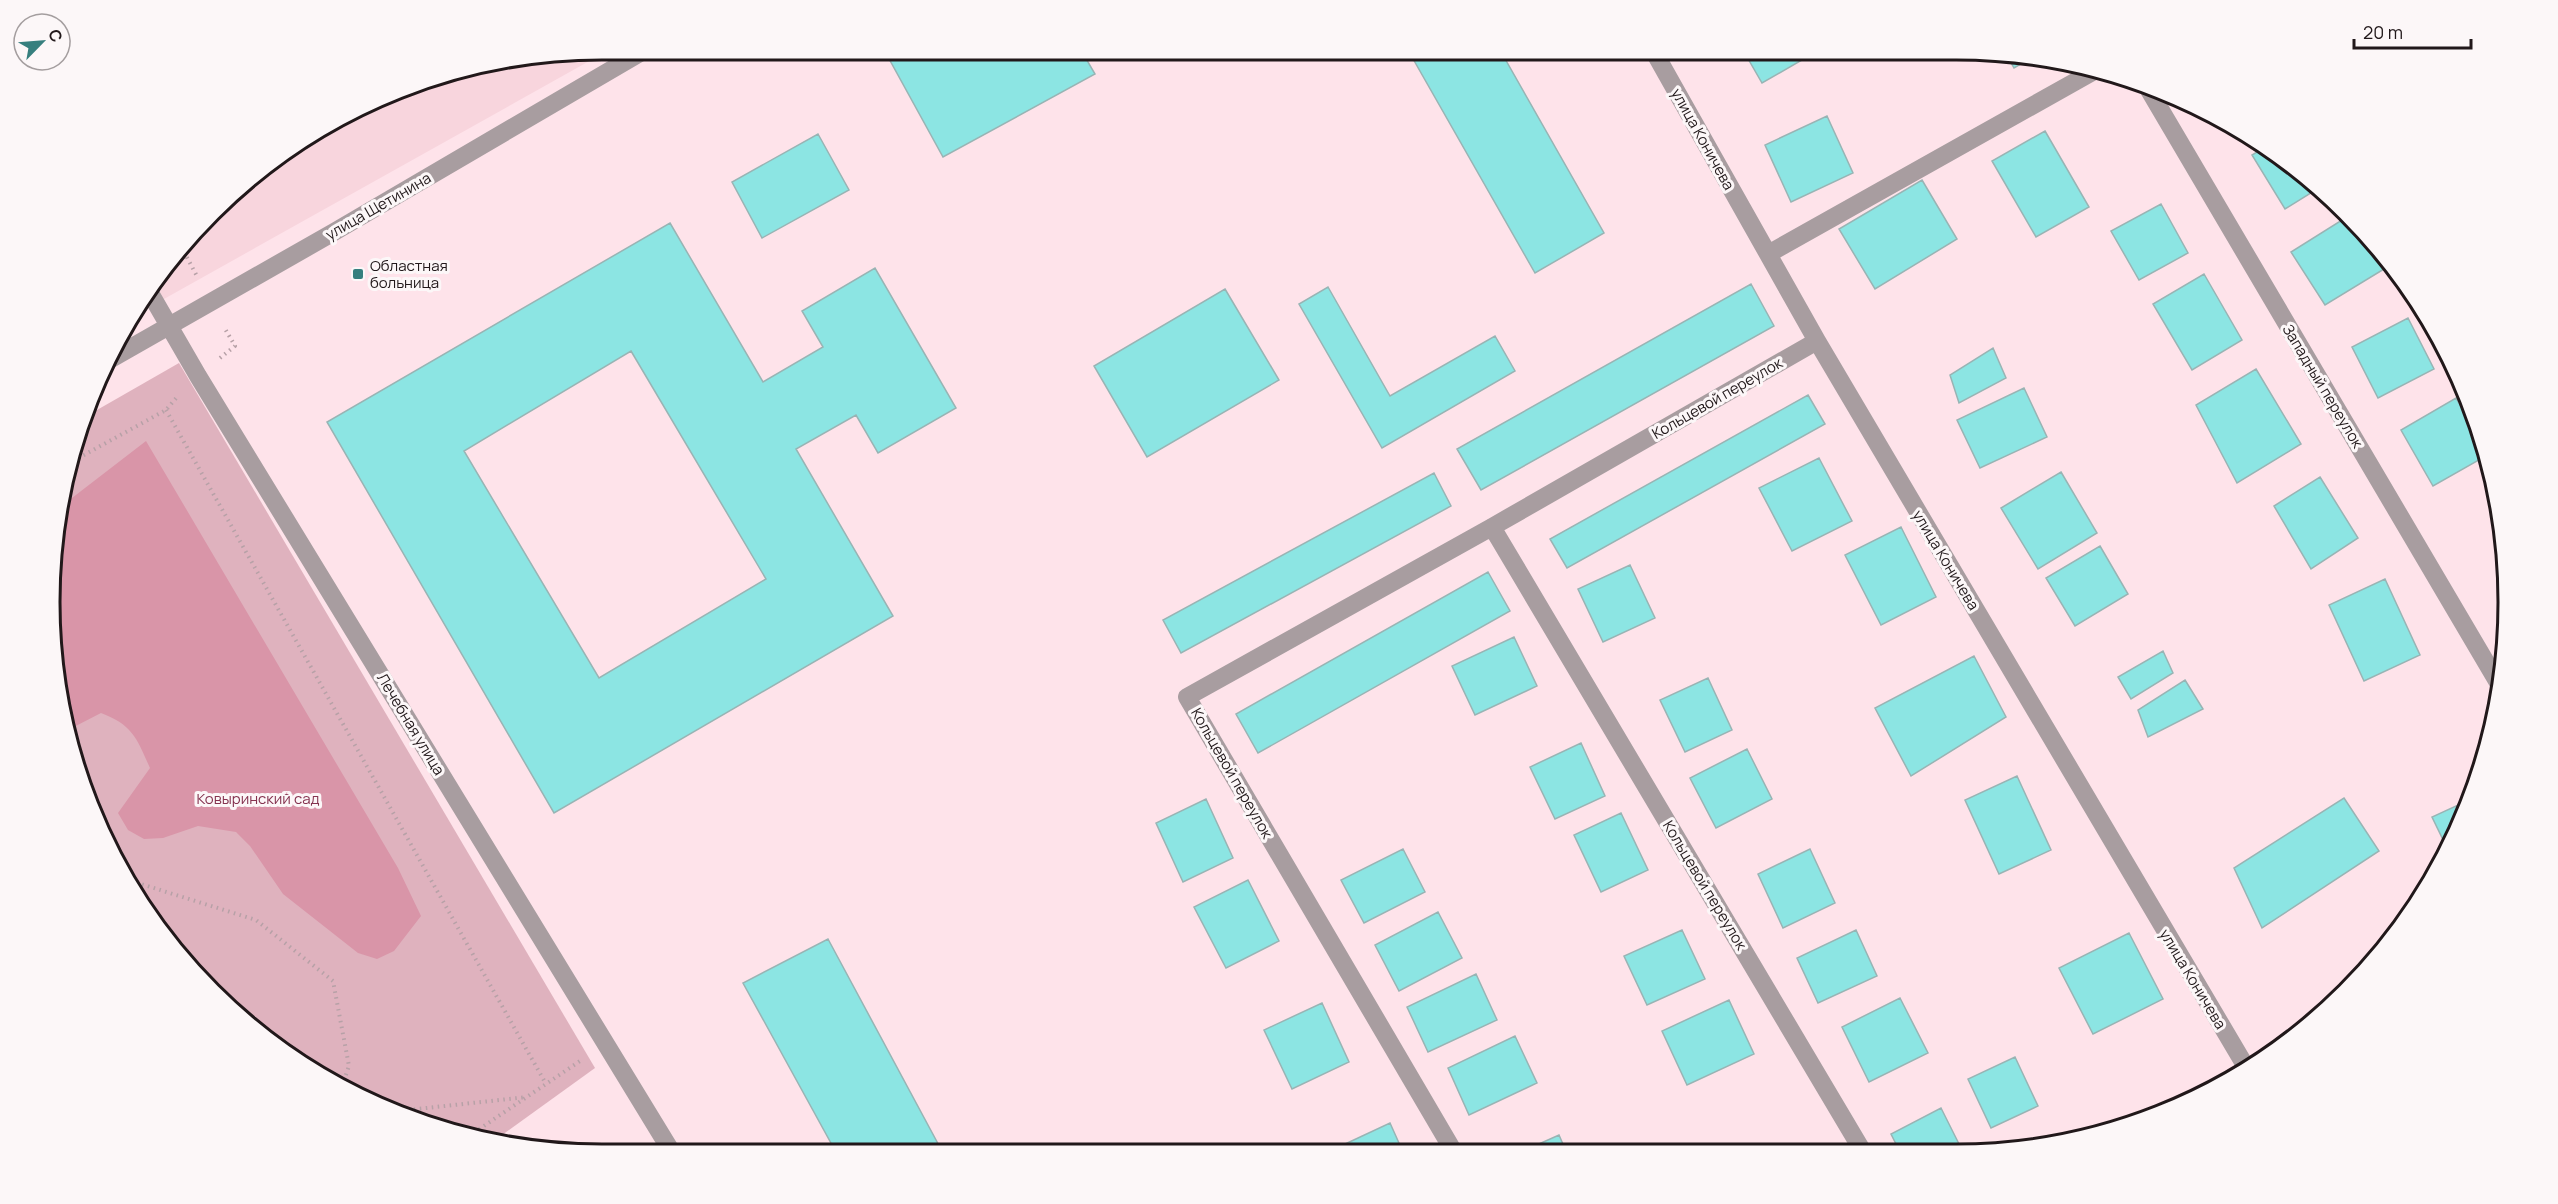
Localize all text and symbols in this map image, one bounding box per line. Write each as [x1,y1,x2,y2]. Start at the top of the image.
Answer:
north arrow [12,12,72,72]
scale bar [2354,12,2471,50]
text: 20 m [2363,20,2403,44]
text: С [43,26,68,46]
street label: улица Коничева [1666,84,1740,194]
street label: улица Щетинина [321,167,435,245]
place label: Областная больница [370,255,448,293]
marker: Областная больница [351,267,365,281]
street label: Западный переулок [2278,320,2369,452]
street label: Кольцевой переулок [1648,352,1787,444]
street label: улица Коничева [1908,506,1984,614]
street label: Лечебная улица [372,669,450,779]
street label: Кольцевой переулок [1186,704,1278,843]
park label: Ковыринский сад [197,788,319,809]
street label: Кольцевой переулок [1658,816,1752,954]
street label: улица Коничева [2155,925,2231,1033]

